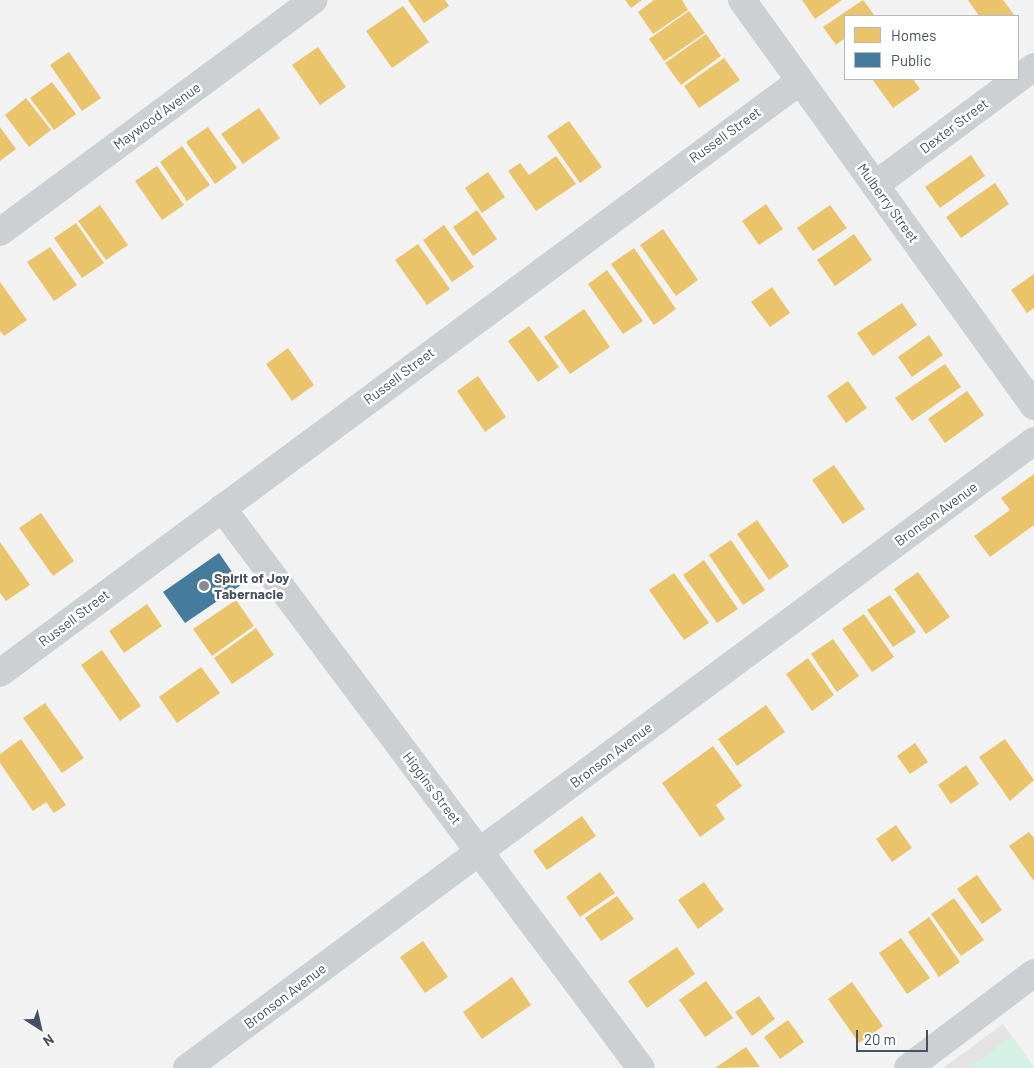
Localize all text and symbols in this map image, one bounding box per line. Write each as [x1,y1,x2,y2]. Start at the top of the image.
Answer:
legend [844,15,1019,80]
text: Homes [891,26,936,44]
text: Public [891,51,931,69]
street label: Maywood Avenue [110,79,204,153]
street label: Dexter Street [917,95,991,157]
street label: Russell Street [686,103,764,167]
street label: Mulberry Street [854,160,922,246]
street label: Russell Street [360,344,438,408]
street label: Bronson Avenue [891,478,981,550]
place label: Spirit of Joy Tabernacle [214,570,289,602]
marker: Spirit of Joy Tabernacle [198,580,210,592]
street label: Russell Street [35,586,113,650]
street label: Bronson Avenue [567,719,655,791]
street label: Higgins Street [399,748,465,828]
street label: Bronson Avenue [241,960,329,1032]
north arrow [15,1003,65,1053]
scale bar [859,1020,932,1052]
text: 20 m [864,1030,896,1048]
text: N [40,1031,58,1050]

